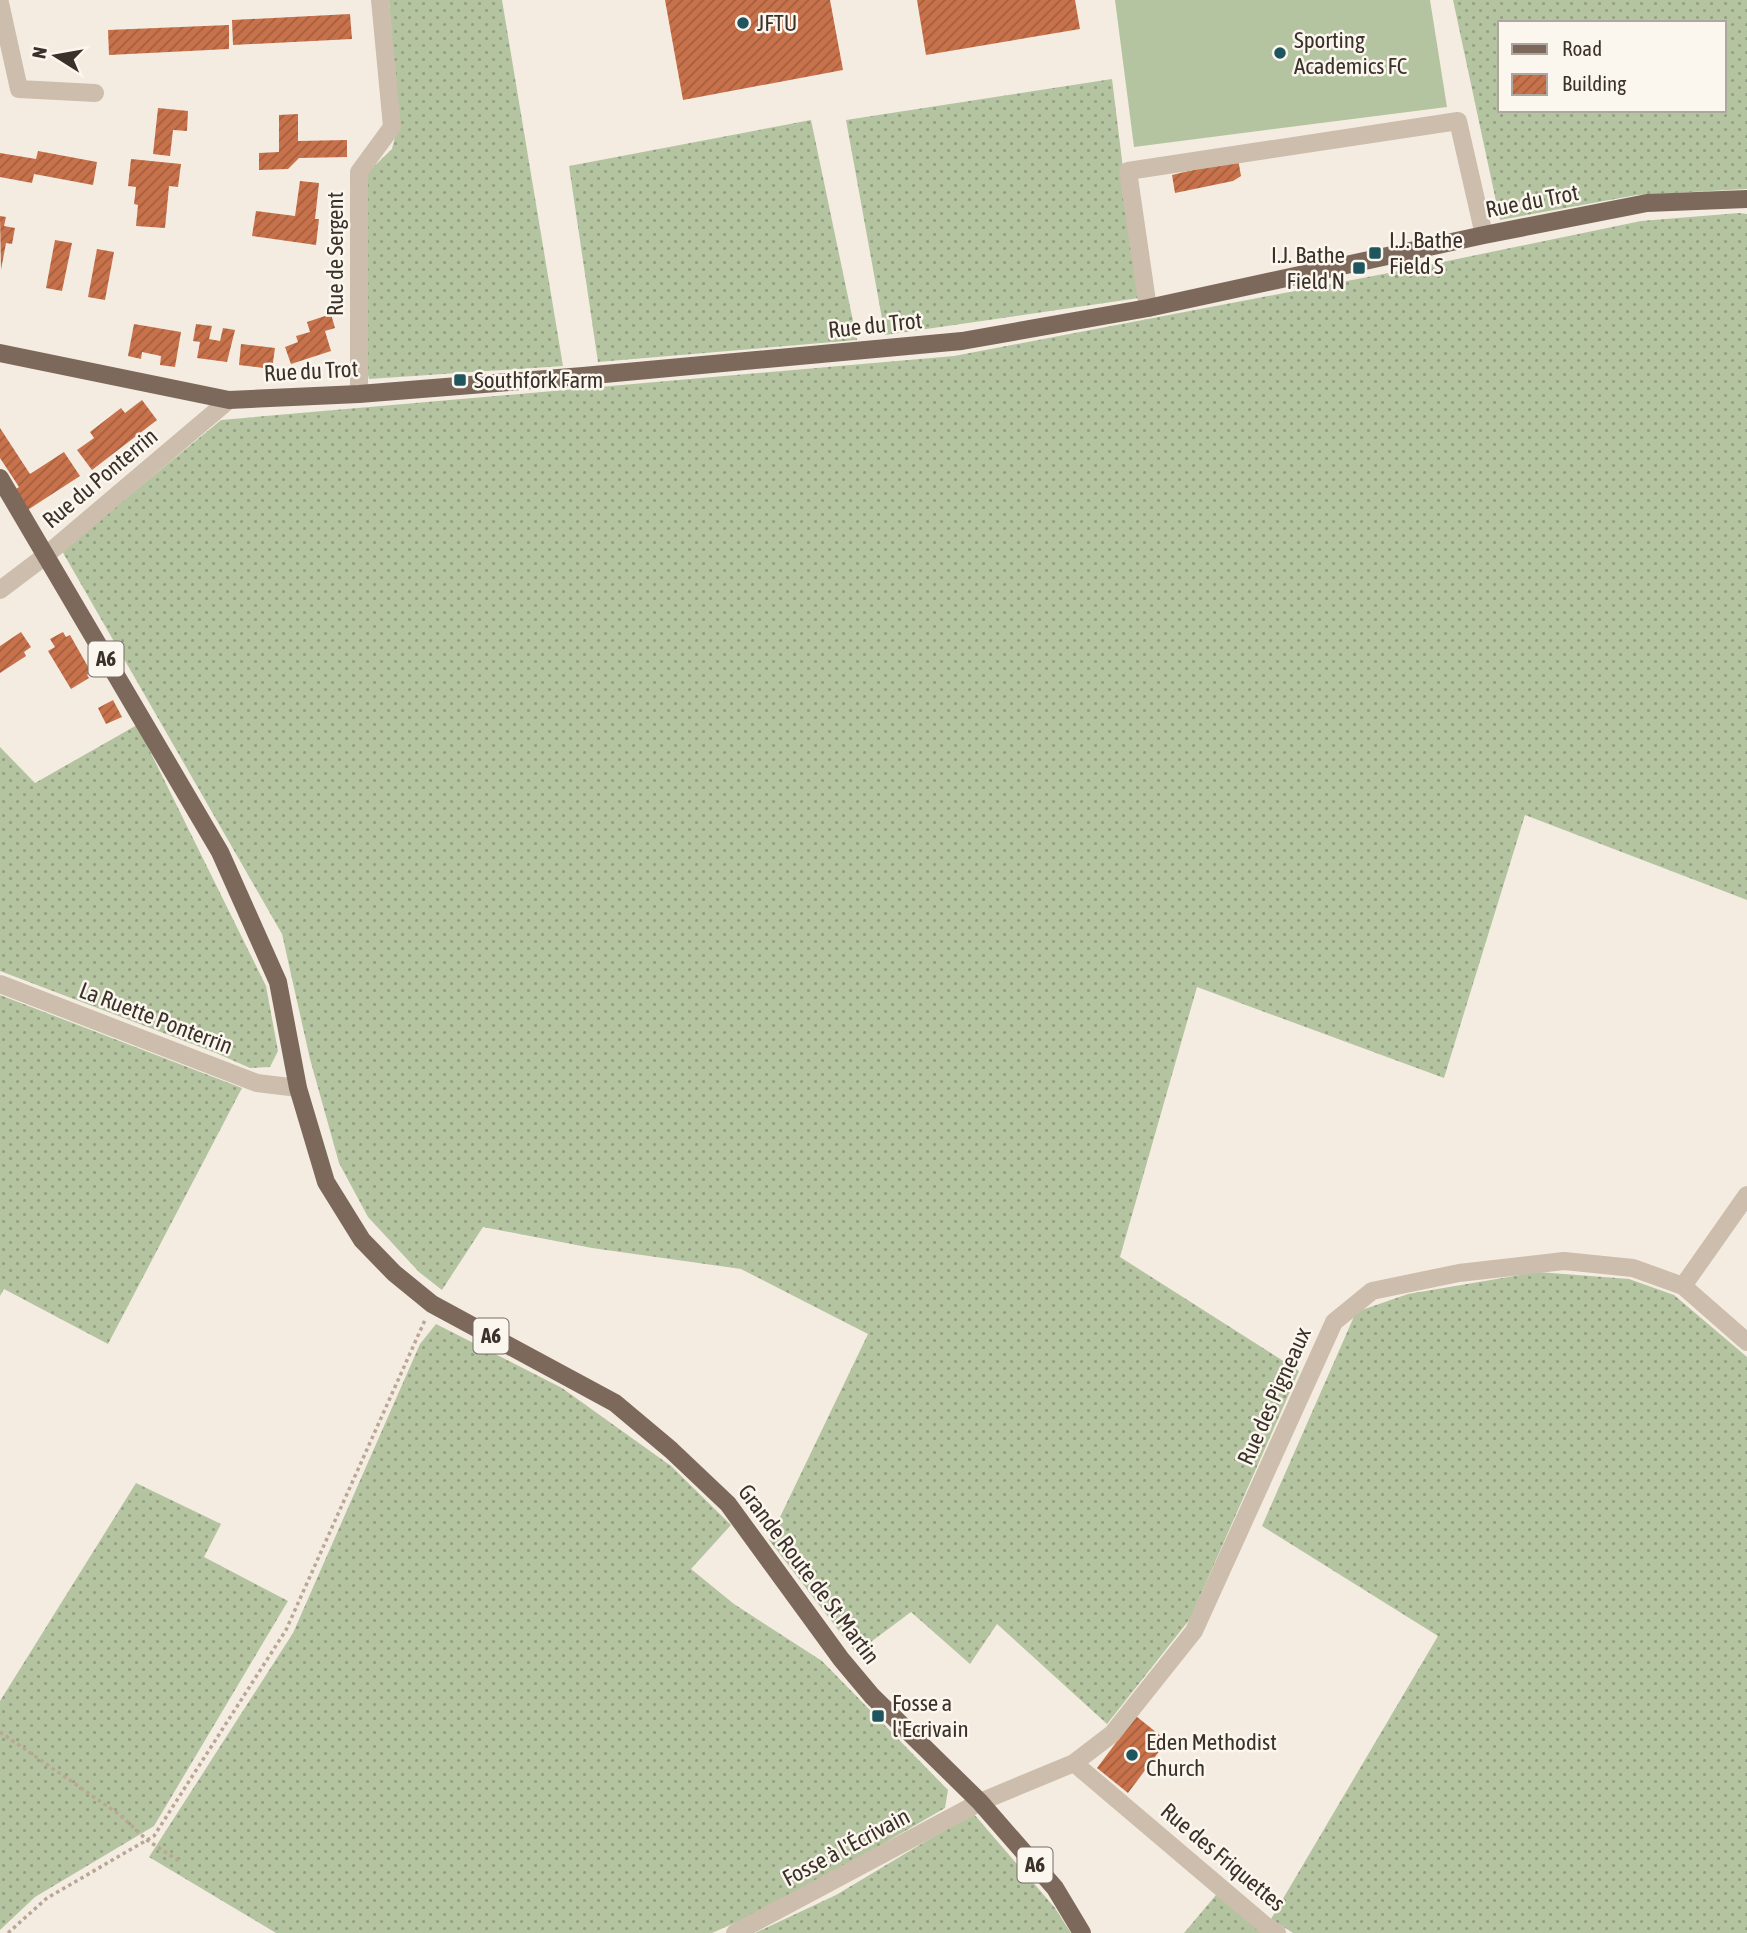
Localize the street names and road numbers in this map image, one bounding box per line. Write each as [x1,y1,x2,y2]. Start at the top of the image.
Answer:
street label: Rue du Trot [1483,179,1581,223]
street label: Rue de Sergent [322,192,348,316]
street label: Rue du Trot [827,307,923,343]
street label: Rue du Trot [263,356,359,386]
street label: Rue du Ponterrin [38,423,162,533]
road number: A6 [88,642,124,676]
street label: La Ruette Ponterrin [76,977,236,1059]
road number: A6 [474,1318,508,1354]
street label: Rue des Pigneaux [1232,1323,1316,1469]
street label: Grande Route de St Martin [733,1479,885,1669]
street label: Rue des Friquettes [1156,1798,1290,1916]
street label: Fosse à l'Écrivain [778,1803,914,1891]
road number: A6 [1018,1848,1052,1882]

